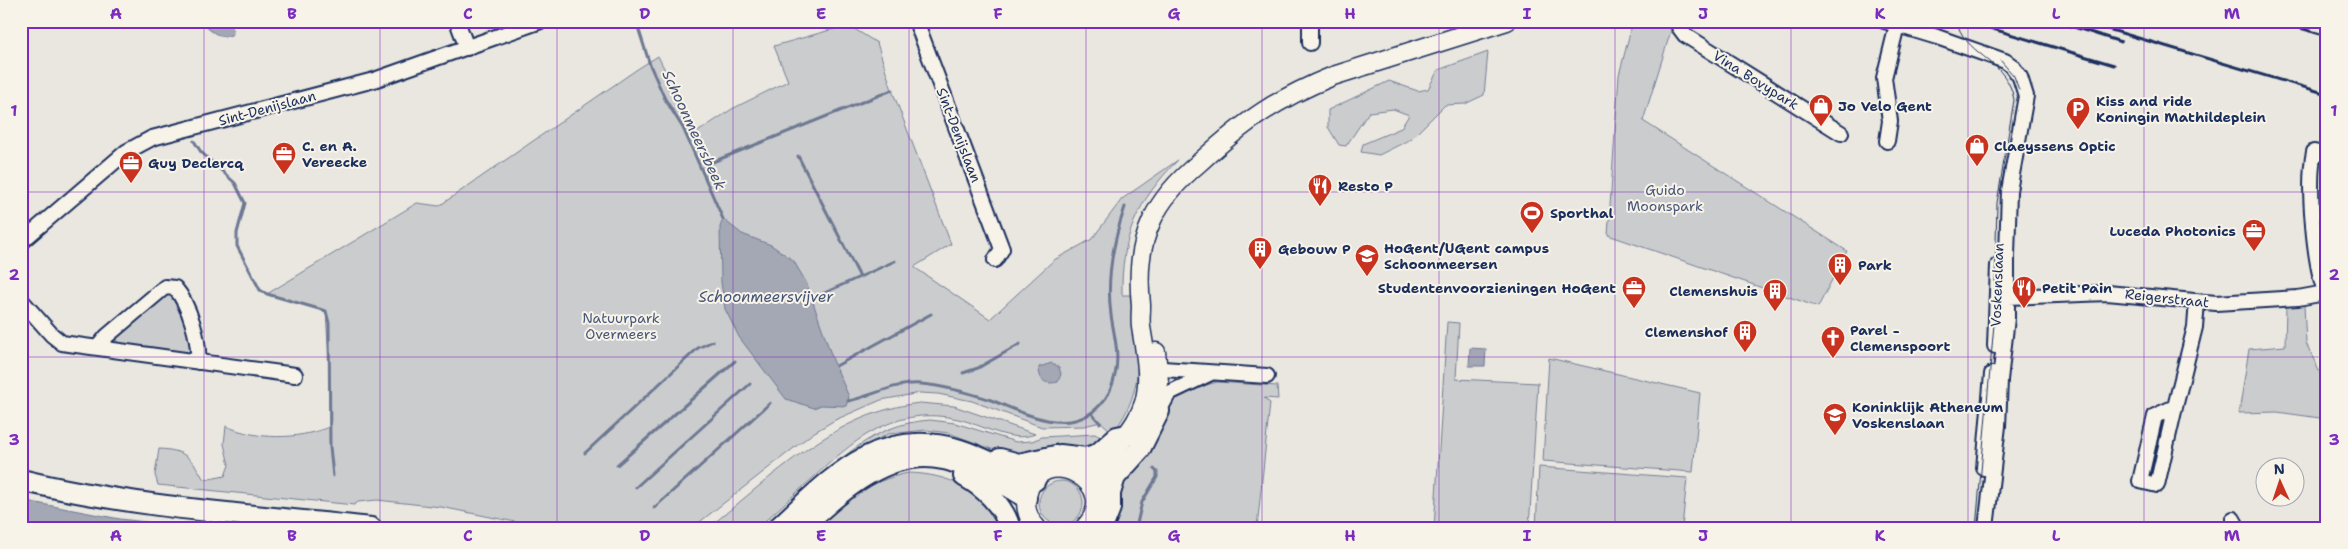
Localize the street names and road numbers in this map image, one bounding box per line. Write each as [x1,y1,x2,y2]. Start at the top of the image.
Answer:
street label: Vina Bovypark [1710,46,1802,114]
street label: Sint-Denijslaan [933,85,986,185]
street label: Sint-Denijslaan [216,86,318,130]
street label: Voskenslaan [1987,242,2007,327]
street label: Reigerstraat [2124,285,2210,311]

